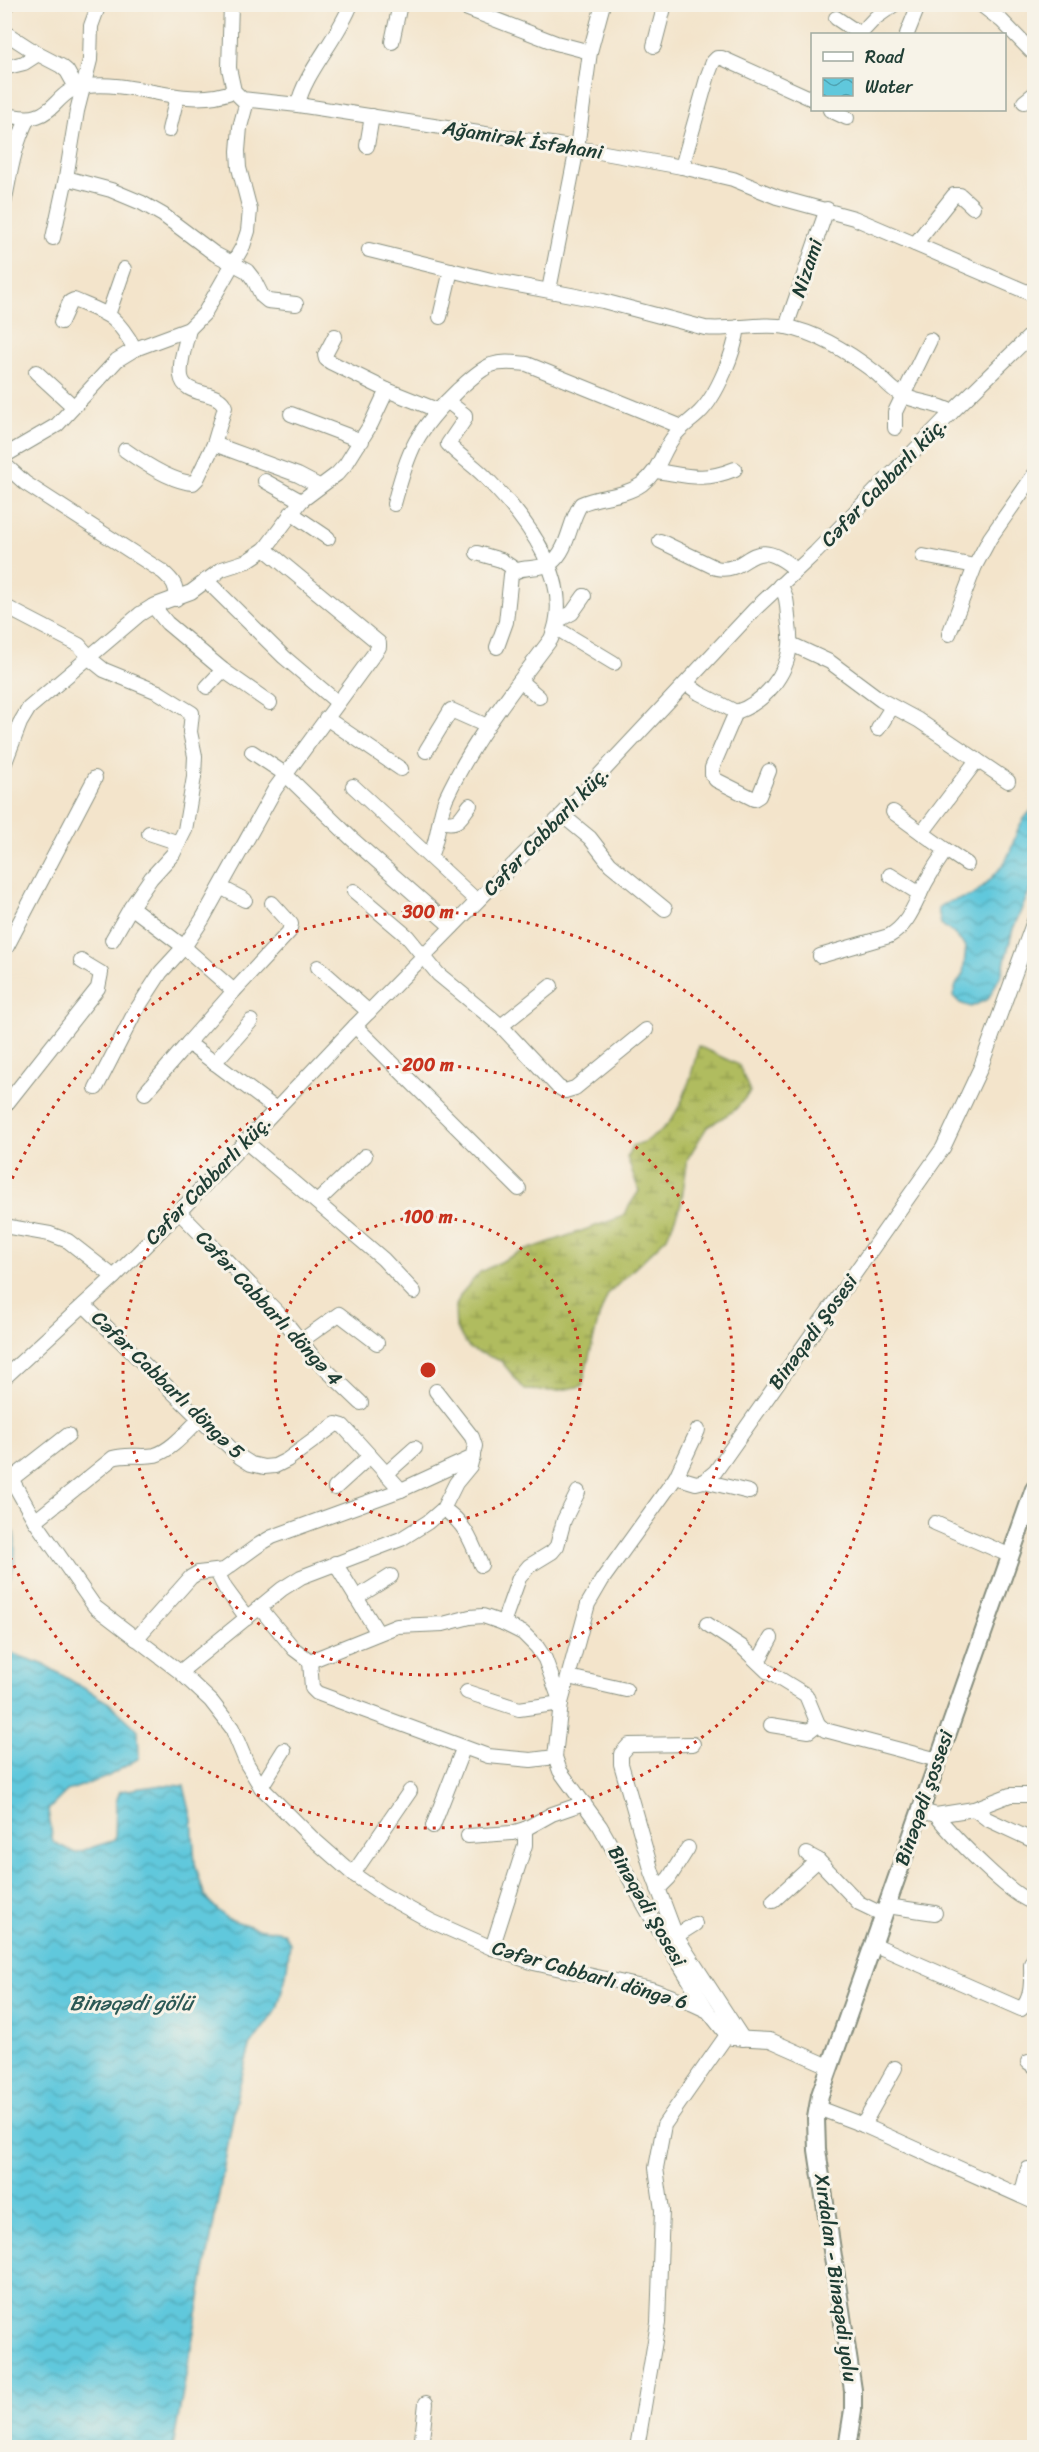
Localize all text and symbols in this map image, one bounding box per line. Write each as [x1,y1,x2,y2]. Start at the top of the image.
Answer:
legend [811,33,1006,111]
text: Road [865,41,905,73]
text: Water [865,71,914,103]
street label: Ağamirək İsfəhani [440,110,607,170]
street label: Nizami [781,234,833,302]
street label: Cəfər Cabbarlı küç. [812,408,956,556]
street label: Cəfər Cabbarlı küç. [474,757,618,905]
text: 300 m [401,896,454,928]
text: 200 m [401,1049,454,1081]
street label: Cəfər Cabbarlı küç. [136,1106,280,1254]
text: 100 m [404,1201,453,1233]
street label: Cəfər Cabbarlı döngə 4 [187,1222,351,1394]
street label: Binəqədi Şosesi [759,1266,868,1397]
street label: Cəfər Cabbarlı döngə 5 [83,1302,253,1468]
centre of rings [418,1360,438,1380]
street label: Binəqədi şossesi [884,1724,964,1871]
street label: Binəqədi Şosesi [598,1838,697,1975]
street label: Cəfər Cabbarlı döngə 6 [488,1930,692,2020]
water label: Binəqədi gölü [69,1984,196,2022]
street label: Xırdalan - Binəqədi yolu [804,2171,868,2385]

